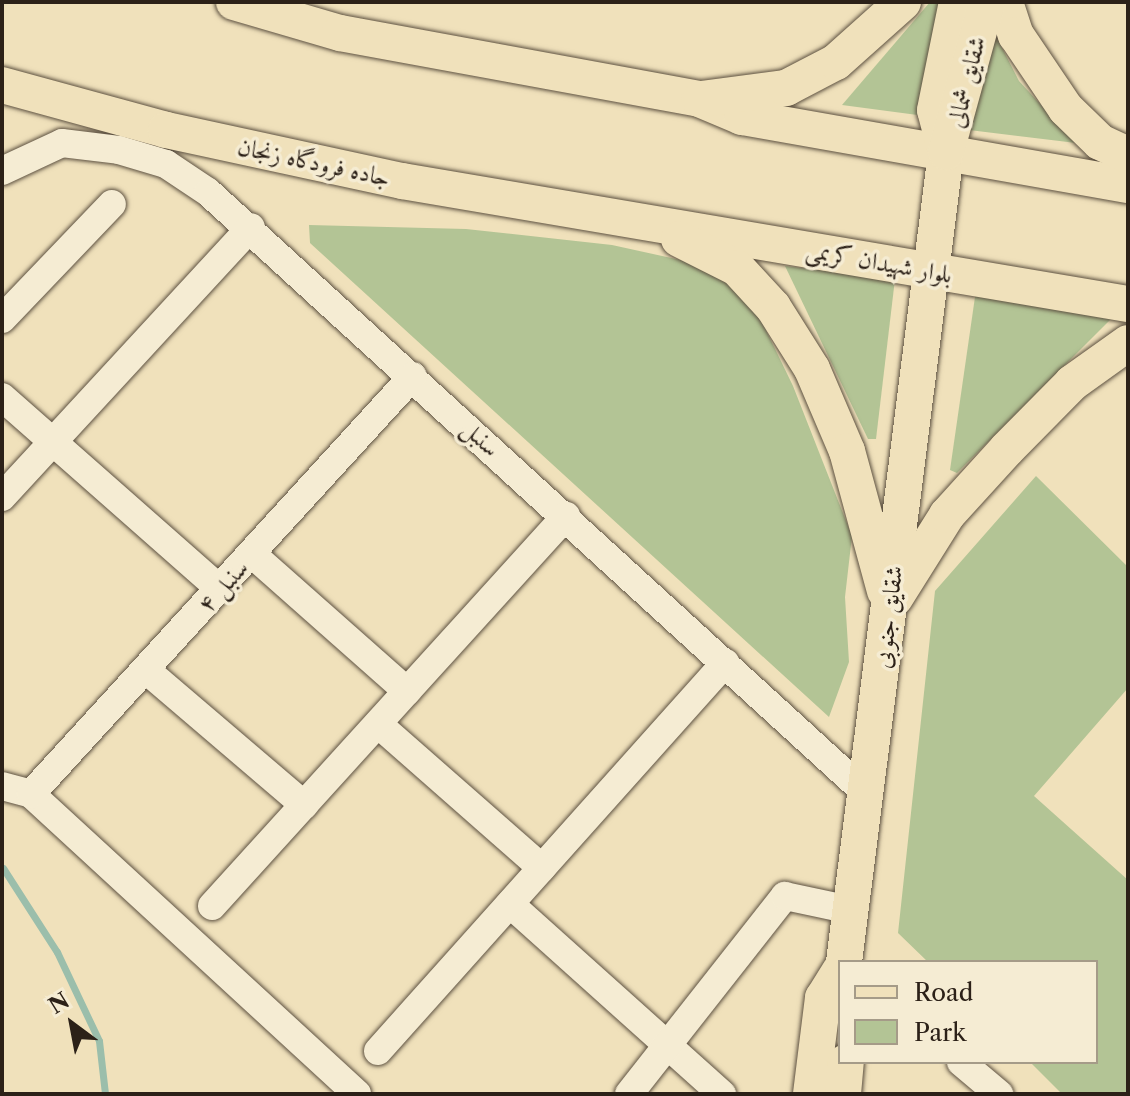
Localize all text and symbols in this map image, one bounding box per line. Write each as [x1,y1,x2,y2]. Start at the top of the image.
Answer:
street label: شقایق شمالی [941,33,991,131]
street label: جاده فرودگاه زنجان [235,132,393,192]
street label: بلوار شهیدان کریمی [804,235,954,289]
street label: سنبل [456,414,506,462]
street label: سنبل ۴ [192,554,254,618]
street label: شقایق جنوبی [867,564,909,670]
legend [838,960,1098,1064]
text: Road [914,978,973,1007]
north arrow [32,984,112,1064]
text: N [44,987,74,1020]
text: Park [914,1018,966,1047]

